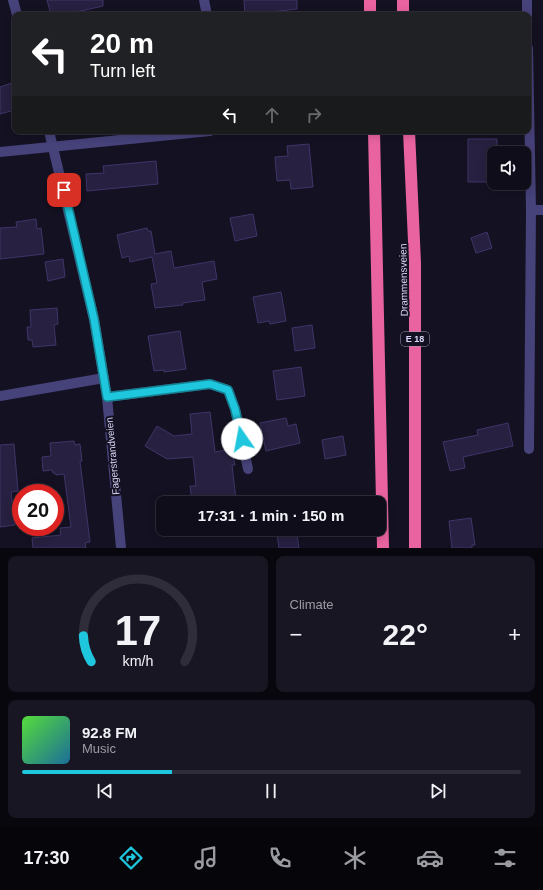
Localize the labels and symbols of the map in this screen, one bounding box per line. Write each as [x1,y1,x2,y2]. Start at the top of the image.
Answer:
pin [47,173,81,207]
street label: Drammensveien [397,243,410,316]
road number: E 18 [401,332,429,346]
street label: Fagerstrandveien [104,417,121,495]
position arrow [221,418,263,460]
speed limit sign: 20 [12,484,64,536]

